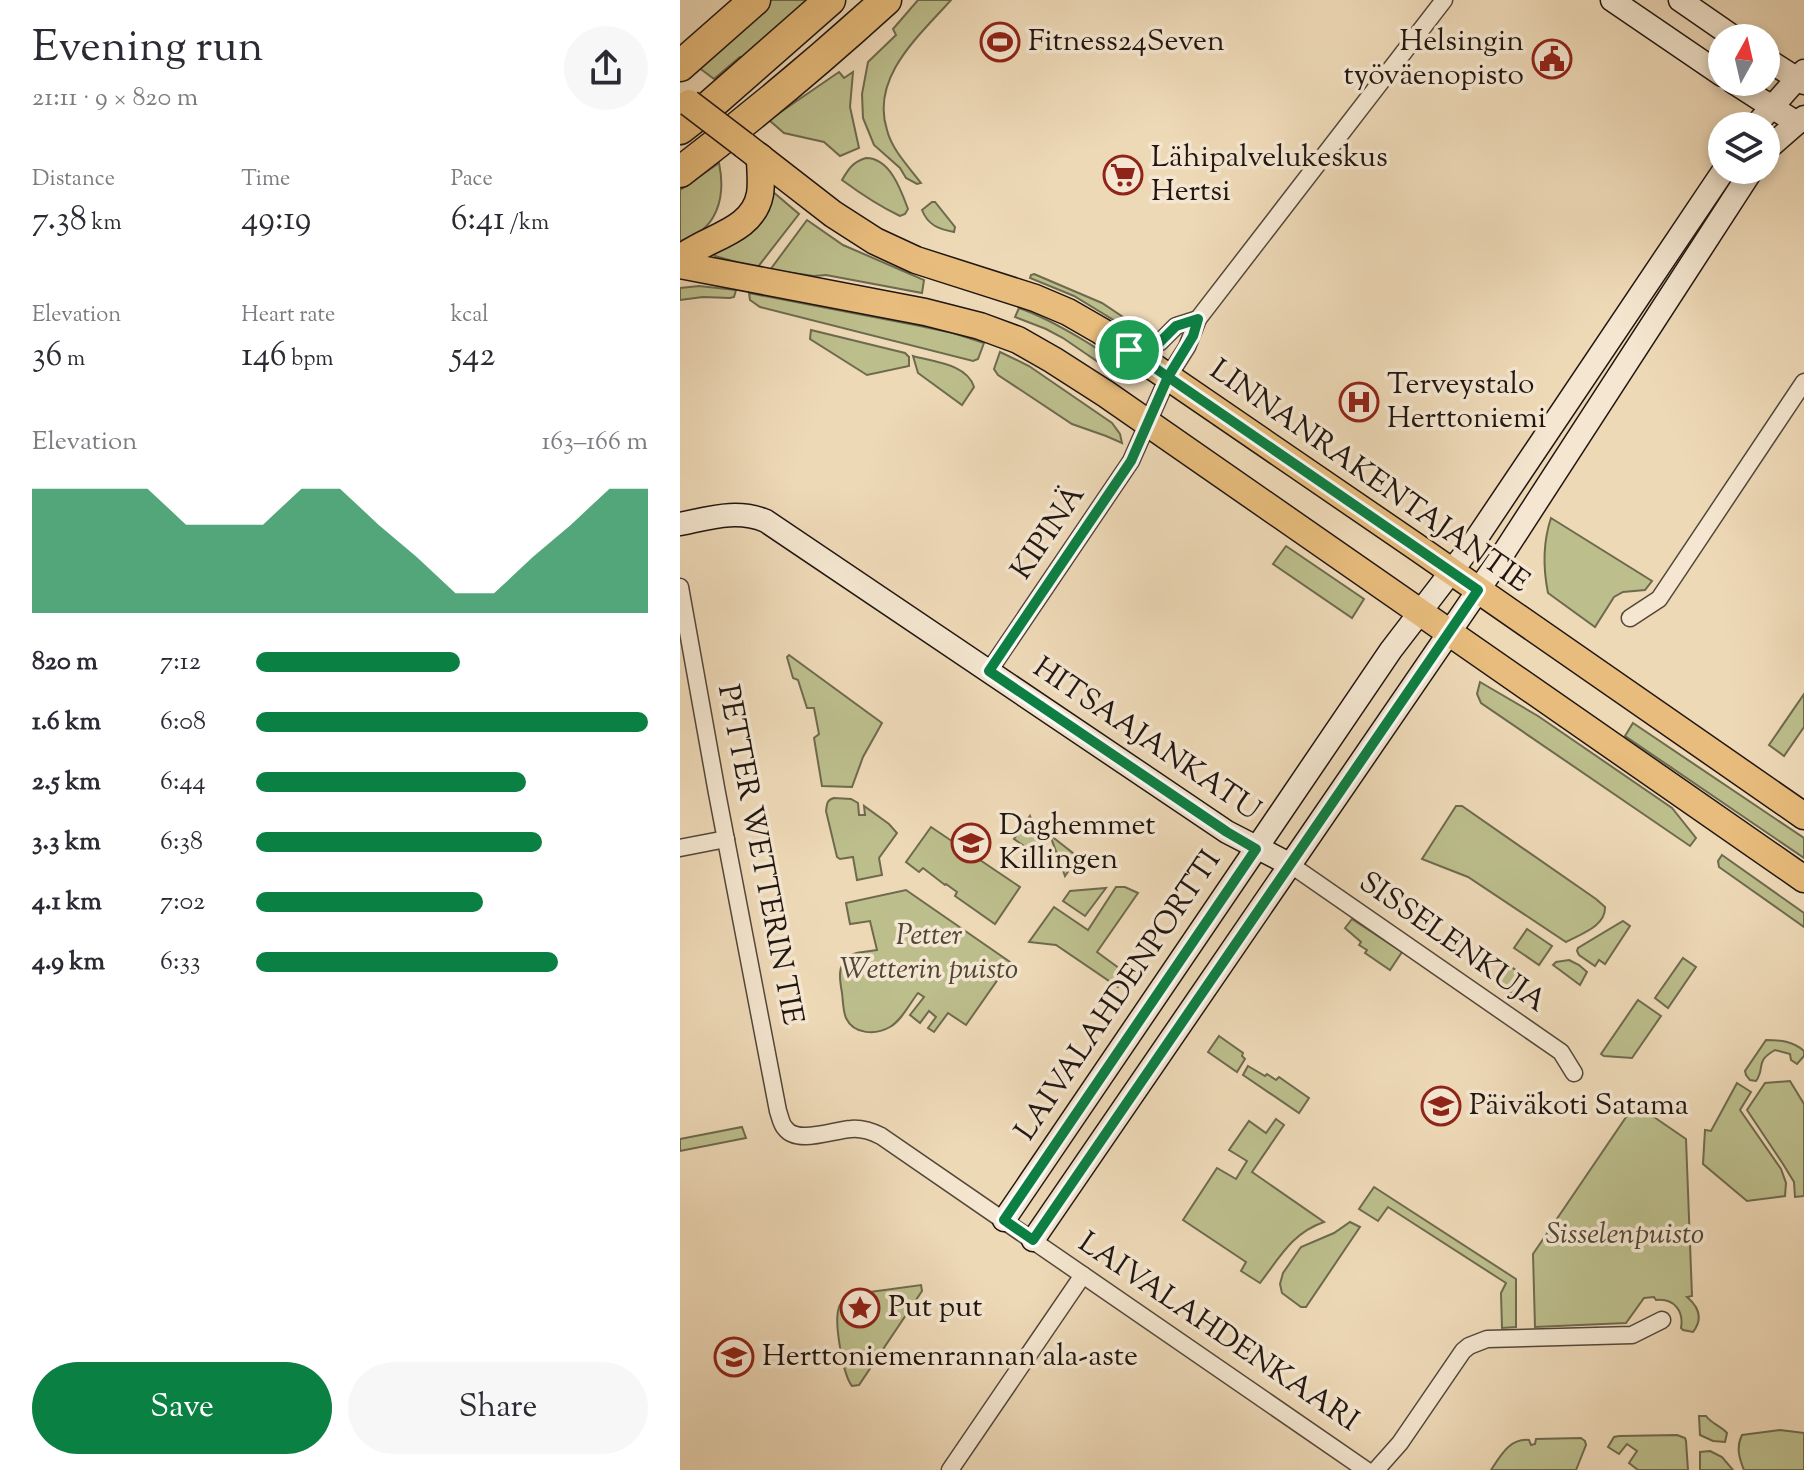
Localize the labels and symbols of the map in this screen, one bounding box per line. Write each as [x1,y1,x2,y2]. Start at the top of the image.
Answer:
sports icon: Fitness24Seven [979,21,1021,63]
place label: Fitness24Seven [1028,21,1225,64]
place label: Helsingin työväenopisto [1344,21,1524,98]
north arrow [1708,24,1780,96]
public building icon: Helsingin työväenopisto [1531,38,1573,80]
place label: Lähipalvelukeskus Hertsi [1151,137,1388,214]
supermarket icon: Lähipalvelukeskus Hertsi [1102,154,1144,196]
pin [1095,316,1163,384]
street label: LINNANRAKENTAJANTIE [1200,350,1538,604]
place label: Terveystalo Herttoniemi [1387,364,1546,441]
hospital icon: Terveystalo Herttoniemi [1338,381,1380,423]
street label: KIPINÄ [1001,477,1097,589]
street label: HITSAAJANKATU [1024,648,1268,832]
street label: PETTER WETTERIN TIE [705,681,813,1029]
place label: Daghemmet Killingen [999,805,1156,882]
school or university icon: Daghemmet Killingen [950,822,992,864]
street label: LAIVALAHDENPORTTI [1006,842,1233,1150]
street label: SISSELENKUJA [1349,862,1555,1024]
park label: Petter Wetterin puisto [840,915,1018,992]
school or university icon: Päiväkoti Satama [1420,1085,1462,1127]
place label: Päiväkoti Satama [1469,1085,1689,1128]
park label: Sisselenpuisto [1546,1214,1704,1257]
street label: LAIVALAHDENKAARI [1069,1223,1367,1443]
place icon: Put put [839,1287,881,1329]
place label: Put put [888,1287,983,1330]
school or university icon: Herttoniemenrannan ala-aste [713,1336,755,1378]
place label: Herttoniemenrannan ala-aste [762,1336,1138,1379]

